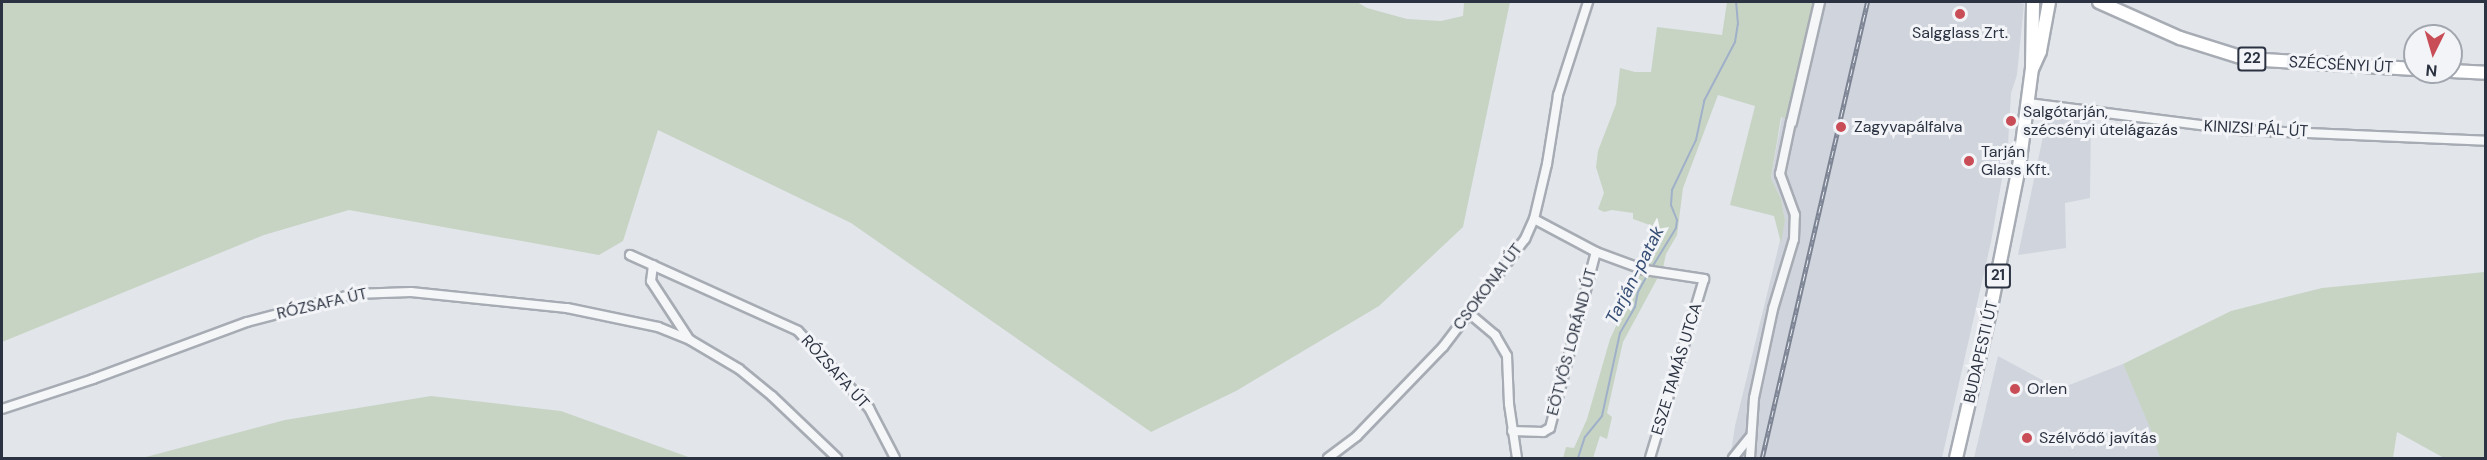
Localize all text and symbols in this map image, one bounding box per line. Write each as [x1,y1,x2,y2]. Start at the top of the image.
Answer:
marker: Salgglass Zrt. [1953,7,1967,21]
place label: Salgglass Zrt. [1912,23,2008,43]
north arrow [2403,24,2463,84]
road number: 22 [2237,47,2267,71]
street label: SZÉCSÉNYI ÚT [2288,53,2394,77]
text: N [2425,59,2438,81]
place label: Salgótarján, szécsényi útelágazás [2023,102,2178,140]
marker: Salgótarján, szécsényi útelágazás [2004,114,2018,128]
place label: Zagyvapálfalva [1854,117,1962,137]
street label: KINIZSI PÁL ÚT [2203,117,2309,141]
marker: Zagyvapálfalva [1832,118,1850,136]
place label: Tarján Glass Kft. [1981,142,2050,180]
marker: Tarján Glass Kft. [1962,154,1976,168]
water label: Tarján-patak [1601,223,1669,327]
street label: CSOKONAI ÚT [1449,240,1527,334]
road number: 21 [1984,264,2012,288]
street label: EÖTVÖS LORÁND ÚT [1543,266,1601,418]
street label: RÓZSAFA ÚT [275,284,369,324]
street label: BUDAPESTI ÚT [1960,299,2002,405]
street label: ESZE TAMÁS UTCA [1648,301,1706,437]
street label: RÓZSAFA ÚT [797,331,873,413]
place label: Orlen [2027,379,2067,399]
marker: Orlen [2008,382,2022,396]
place label: Szélvődő javítás [2039,428,2157,448]
marker: Szélvődő javítás [2020,431,2034,445]

